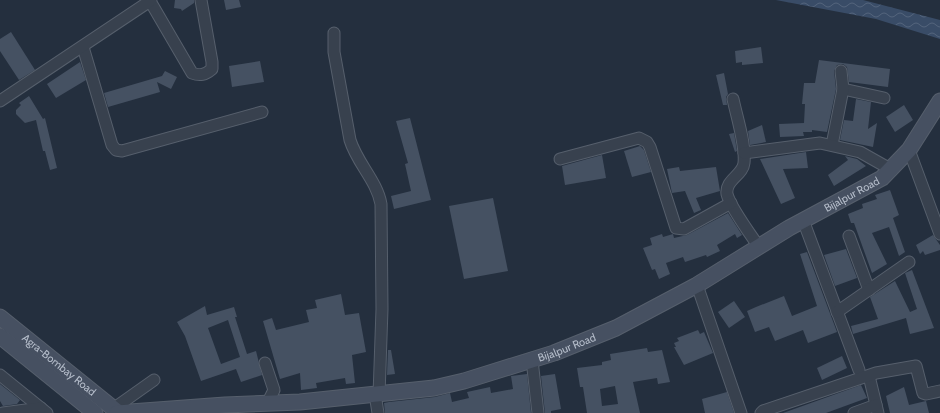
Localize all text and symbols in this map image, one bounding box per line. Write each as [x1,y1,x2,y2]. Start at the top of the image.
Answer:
street label: Bijalpur Road [821,174,882,215]
street label: Bijalpur Road [536,330,598,365]
street label: Agra-Bombay Road [19,331,99,399]

